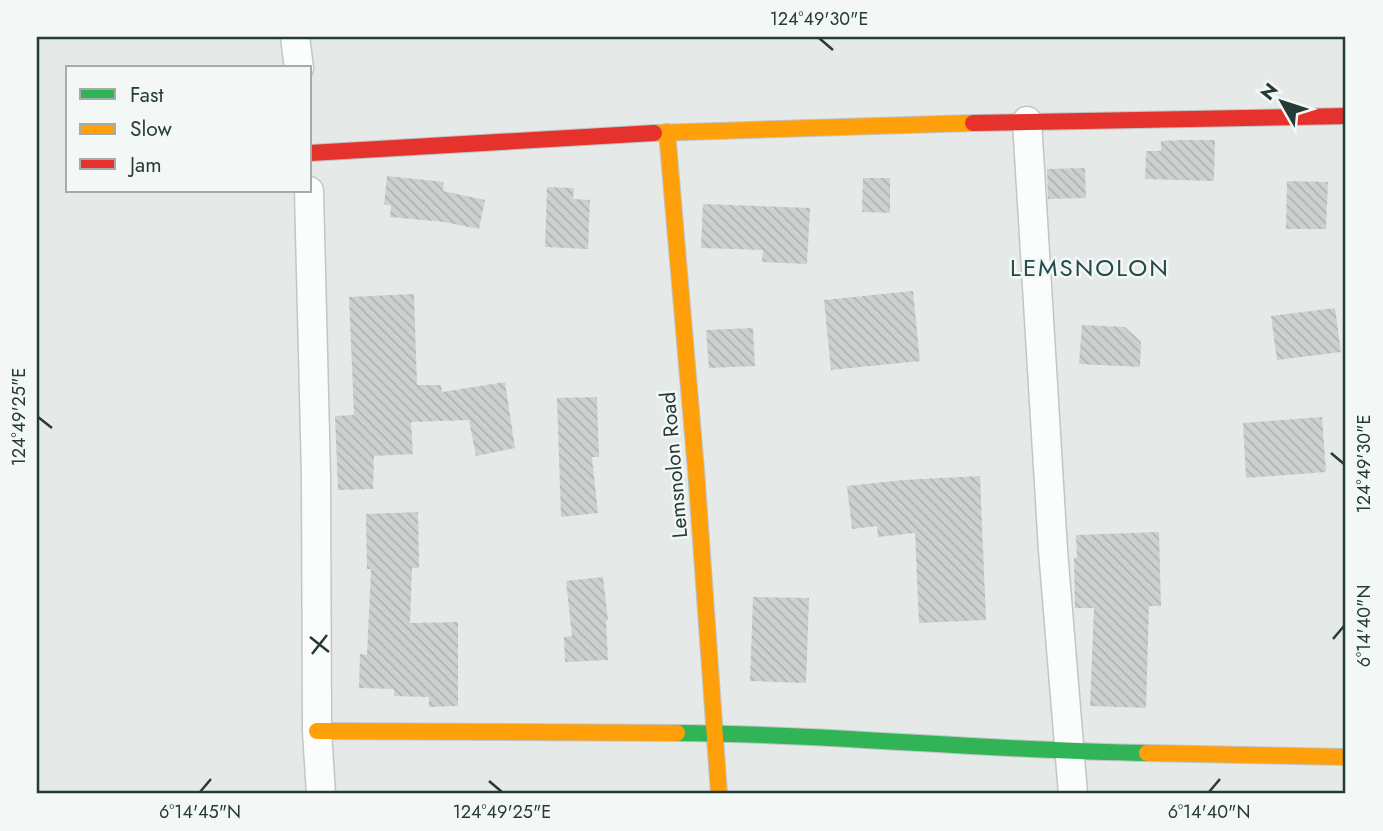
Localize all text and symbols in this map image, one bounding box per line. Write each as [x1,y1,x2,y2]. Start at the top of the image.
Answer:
text: 124°49'30"E [770,6,868,32]
legend [66,66,312,192]
north arrow [1246,66,1316,136]
text: N [1254,77,1284,106]
text: Fast [130,80,163,110]
text: Slow [130,114,172,144]
text: Jam [127,150,162,180]
district label: LEMSNOLON [1010,250,1170,285]
text: 124°49'25"E [6,368,32,466]
street label: Lemsnolon Road [653,391,695,539]
text: 124°49'30"E [1351,415,1377,513]
text: 6°14'40"N [1351,585,1377,667]
text: 6°14'45"N [159,799,241,825]
text: 124°49'25"E [453,799,551,825]
text: 6°14'40"N [1168,799,1250,825]

